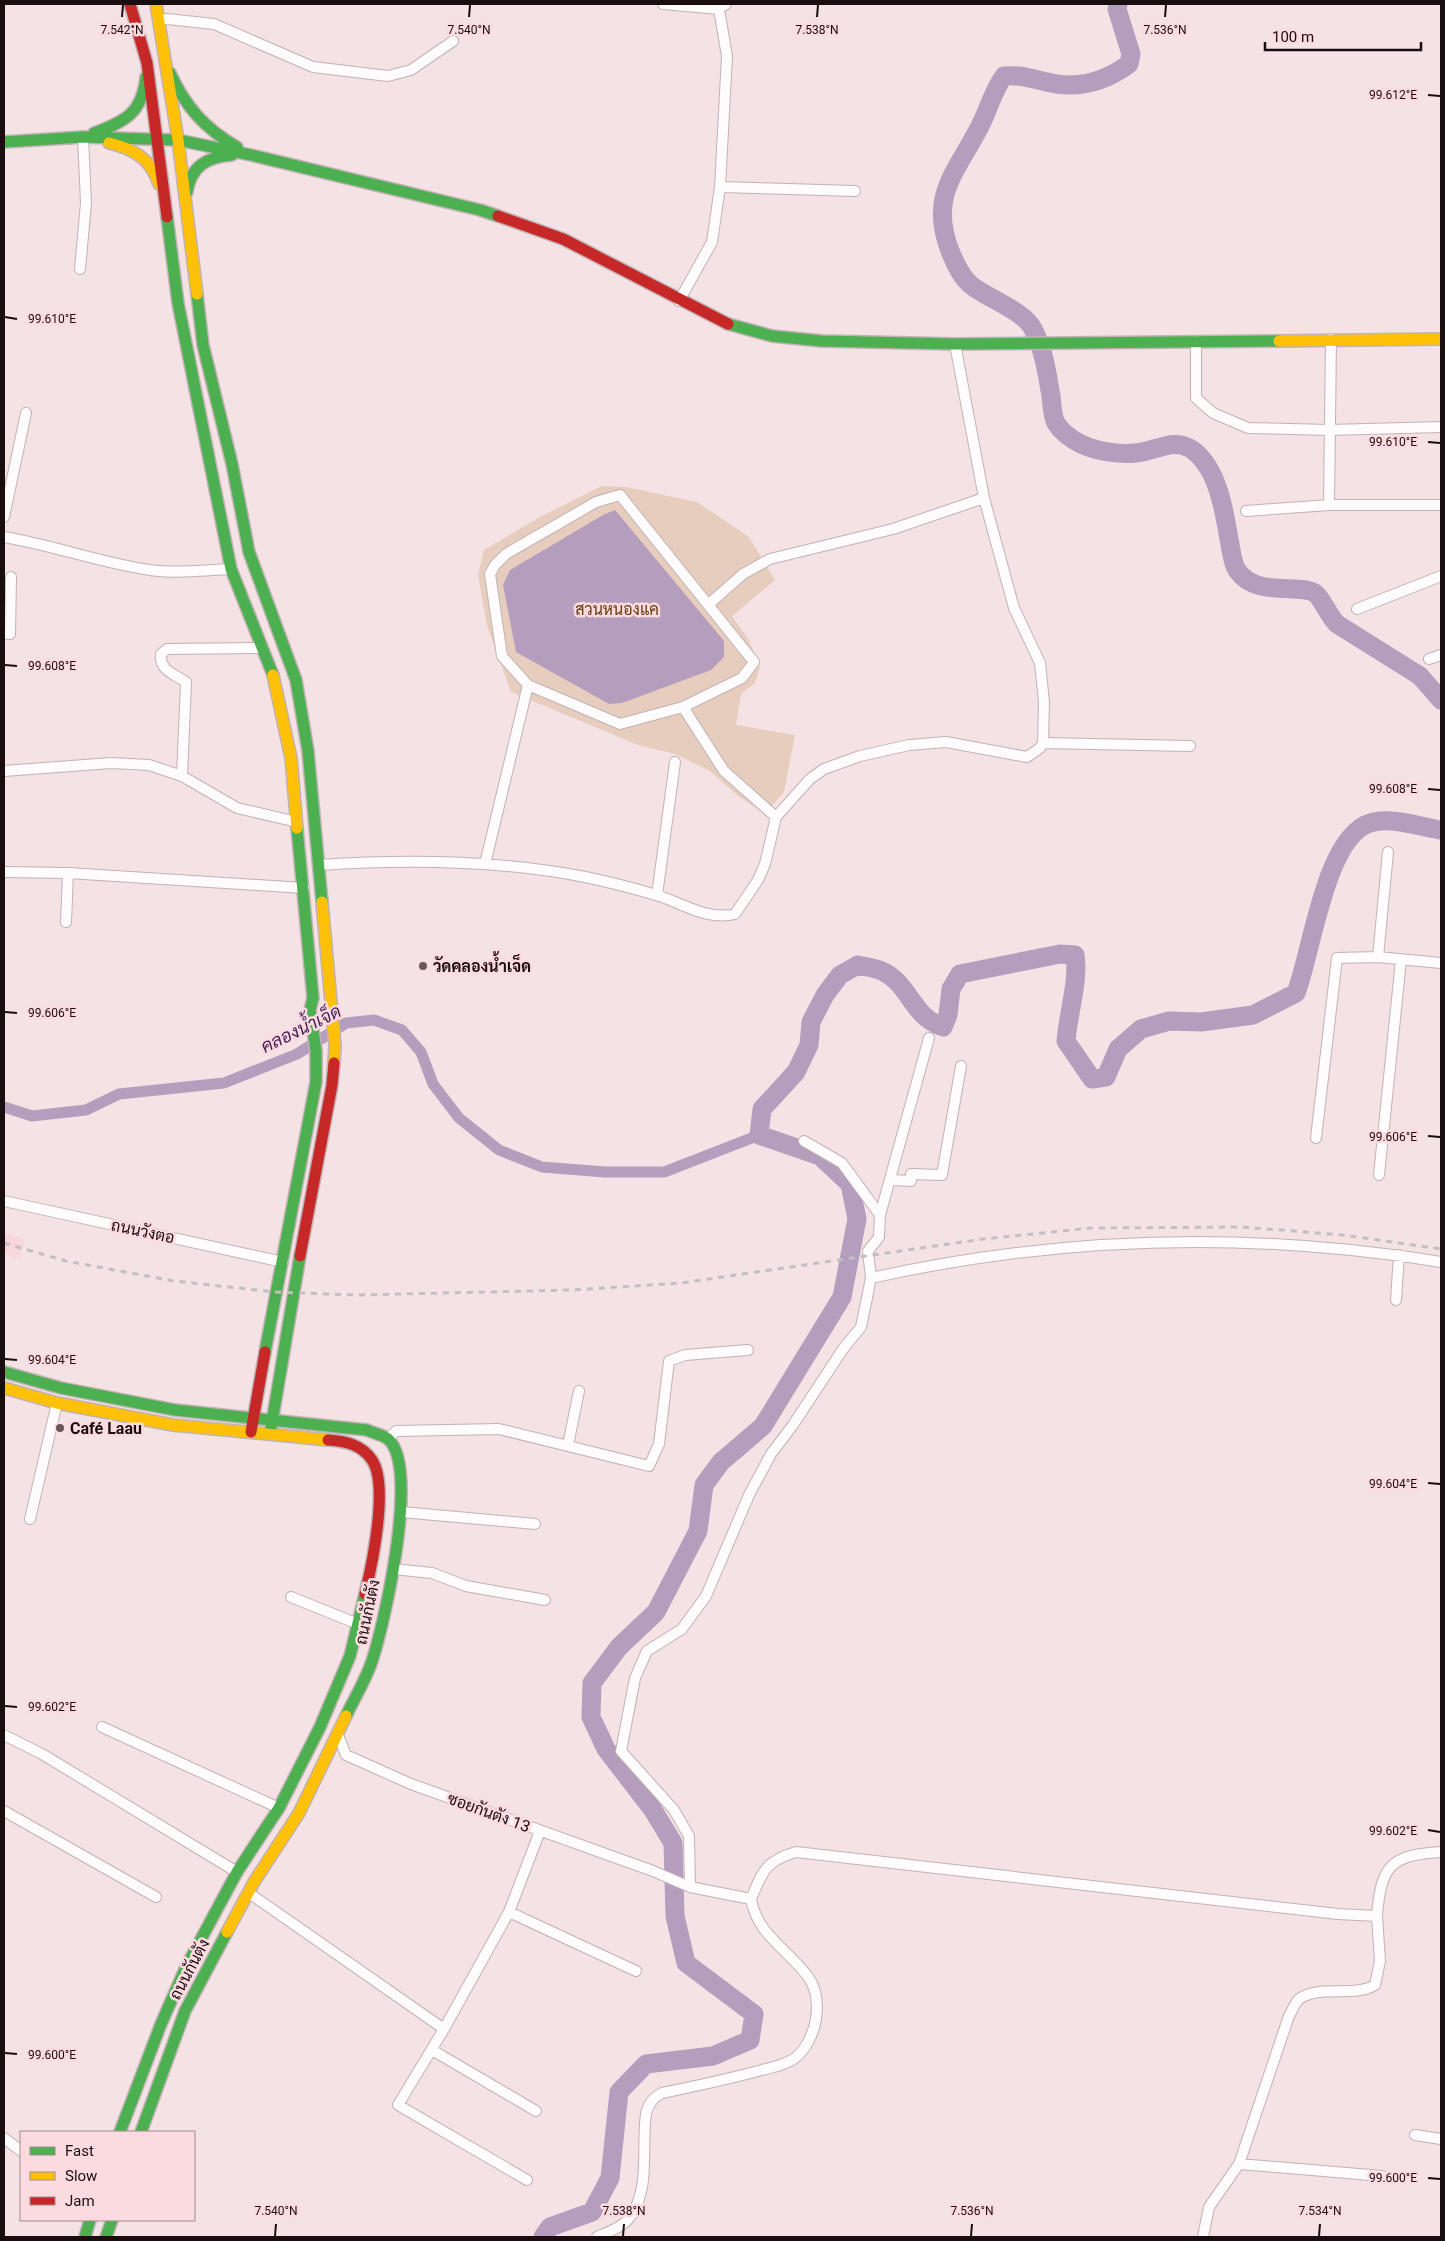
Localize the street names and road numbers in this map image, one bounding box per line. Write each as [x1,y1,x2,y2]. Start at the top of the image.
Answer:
street label: ถนนวังตอ [109,1215,177,1247]
street label: ถนนกันตัง [350,1578,384,1646]
street label: ซอยกันตัง 13 [445,1788,533,1836]
street label: ถนนกันตัง [165,1935,213,2003]

